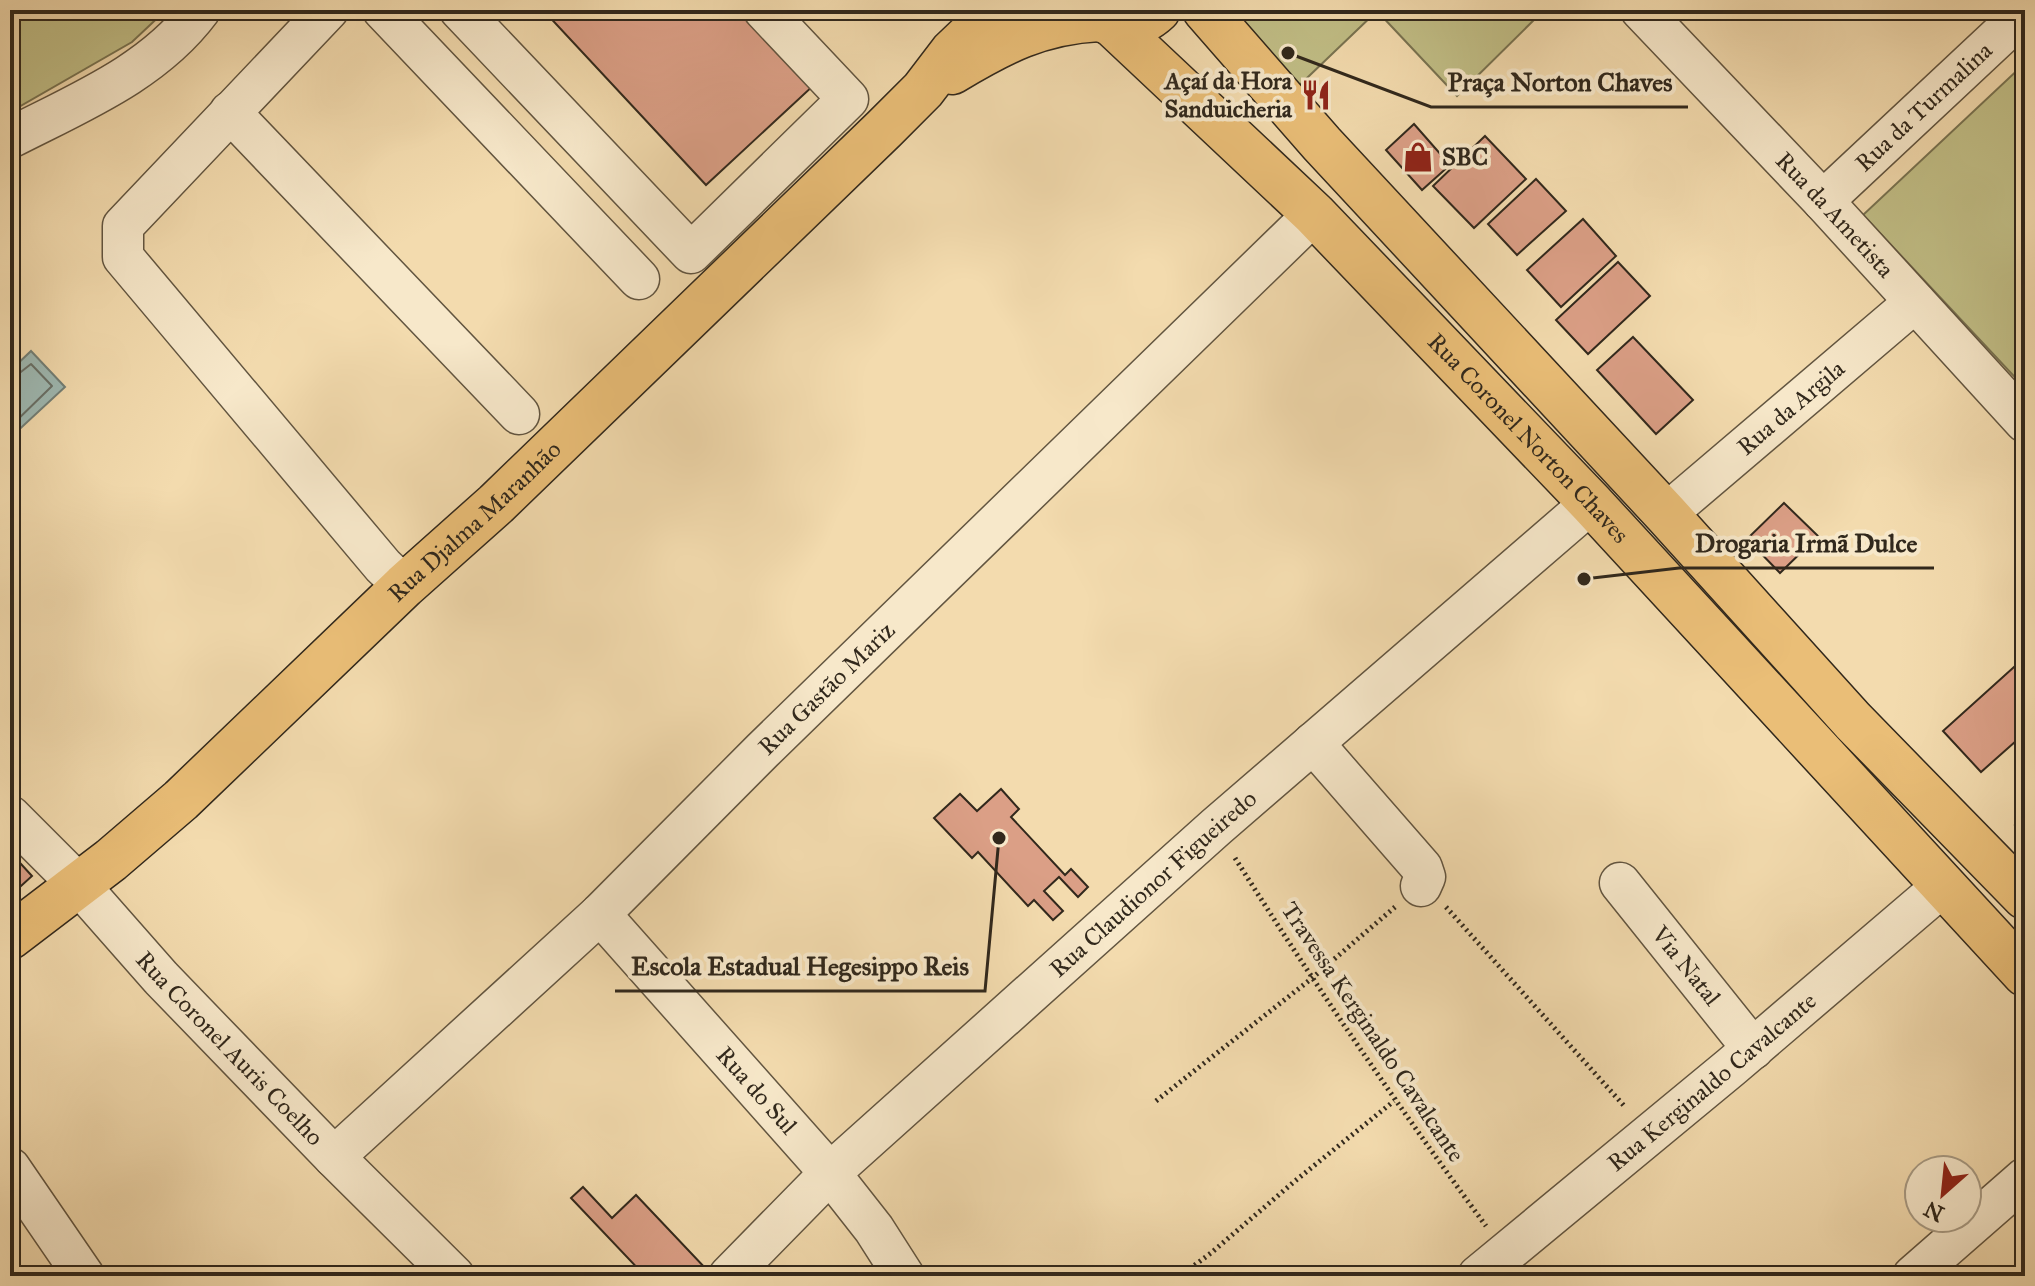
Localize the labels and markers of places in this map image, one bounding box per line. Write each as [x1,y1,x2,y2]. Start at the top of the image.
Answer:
callout: Praça Norton Chaves [1431,57,1688,107]
place label: Açaí da Hora Sanduicheria [1163,66,1293,124]
restaurant icon: Açaí da Hora Sanduicheria [1299,78,1333,112]
shop icon: SBC [1401,140,1435,174]
place label: SBC [1442,142,1488,172]
callout: Drogaria Irmã Dulce [1679,518,1934,568]
callout: Escola Estadual Hegesippo Reis [615,941,985,991]

